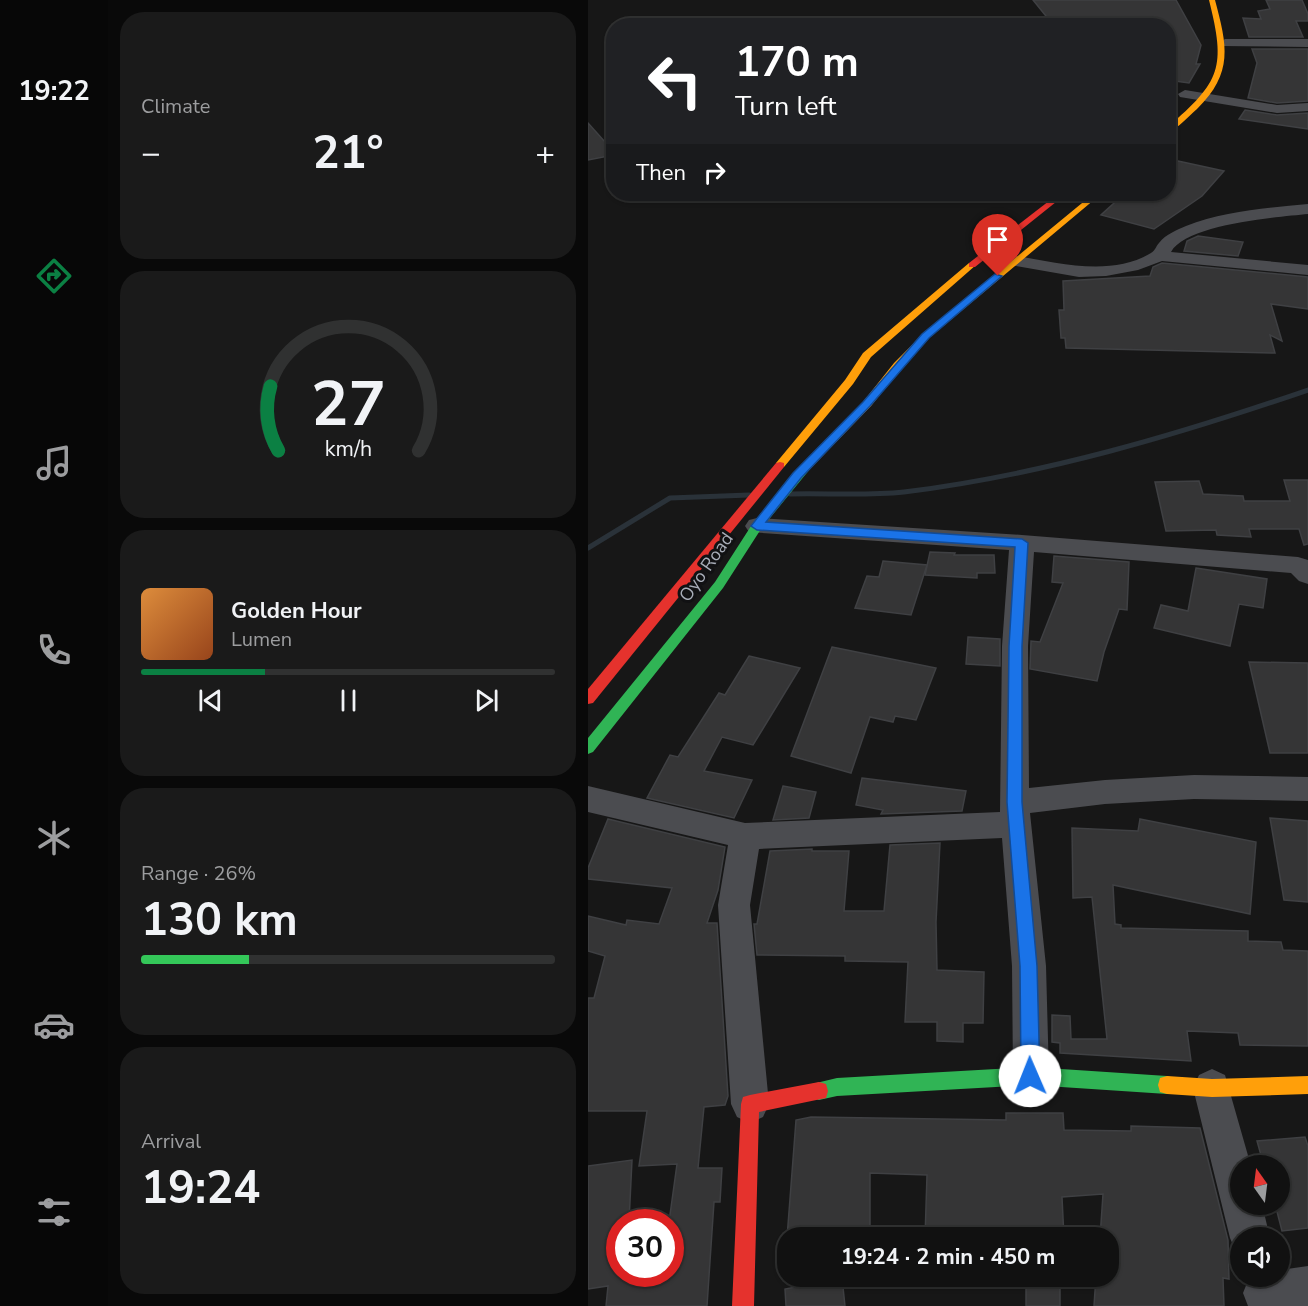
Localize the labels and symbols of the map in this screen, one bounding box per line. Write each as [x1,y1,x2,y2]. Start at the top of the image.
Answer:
pin [972,214,1023,276]
street label: Oyo Road [673,528,739,606]
position arrow [998,1044,1062,1108]
north arrow [1230,1155,1290,1215]
speed limit sign: 30 [606,1209,684,1287]

